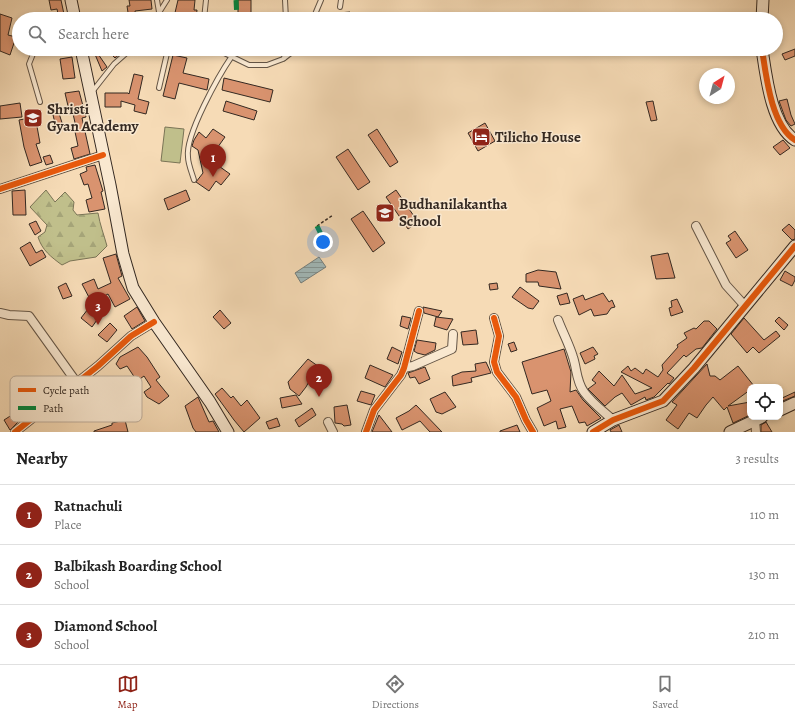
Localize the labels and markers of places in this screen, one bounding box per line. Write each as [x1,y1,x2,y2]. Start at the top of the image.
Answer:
place label: Shristi Gyan Academy [47,99,140,136]
school or university icon: Shristi Gyan Academy [22,107,44,129]
hotel icon: Tilicho House [470,126,492,148]
place label: Tilicho House [495,127,581,147]
pin: 1 [200,144,226,177]
place label: Budhanilakantha School [399,194,508,231]
school or university icon: Budhanilakantha School [374,202,396,224]
pin: 3 [85,292,111,325]
pin: 2 [306,364,332,397]

